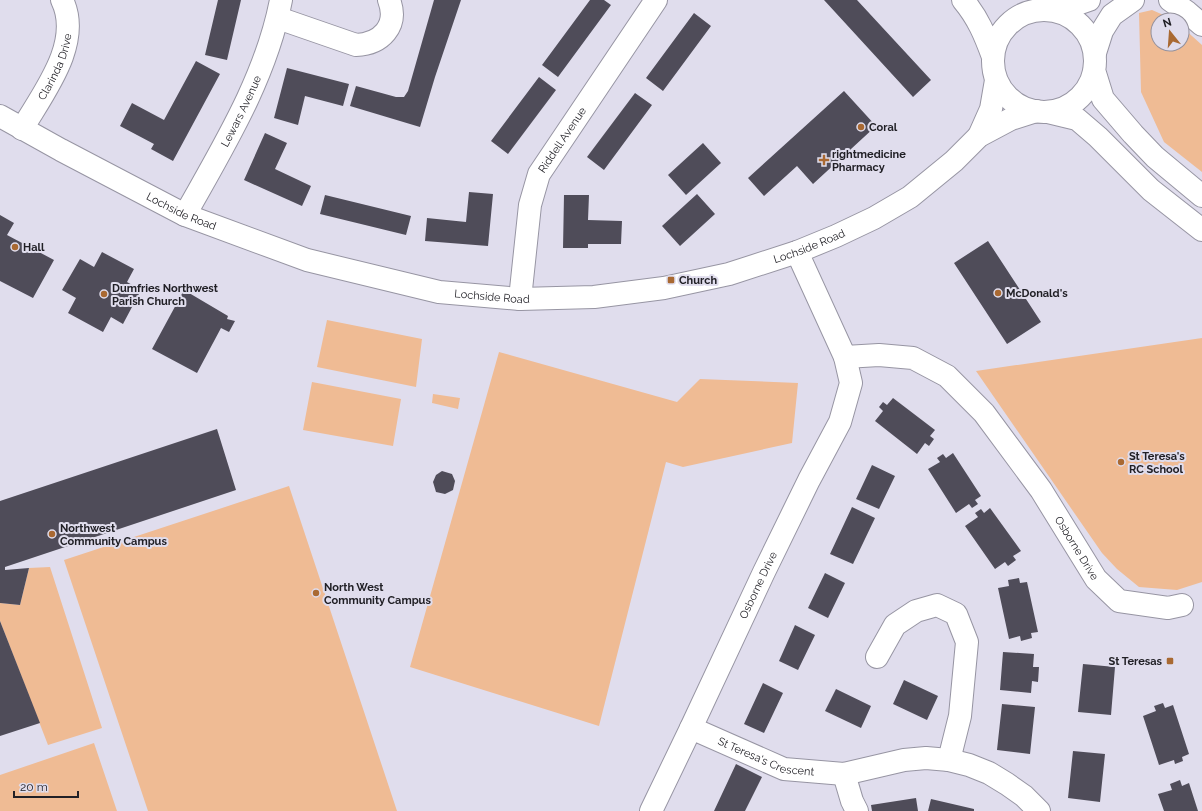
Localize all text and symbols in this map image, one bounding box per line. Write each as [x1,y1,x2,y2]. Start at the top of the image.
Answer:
north arrow [1150,12,1190,52]
text: N [1161,15,1173,30]
street label: Clarinda Drive [35,32,75,103]
street label: Lewars Avenue [218,73,264,149]
street label: Riddell Avenue [536,104,589,175]
place label: Coral [869,121,898,134]
marker: Coral [856,122,866,132]
place label: rightmedicine Pharmacy [832,148,906,174]
marker: rightmedicine Pharmacy [819,155,829,165]
street label: Lochside Road [144,190,218,233]
street label: Lochside Road [772,227,847,266]
place label: Hall [23,241,45,254]
marker: Hall [10,242,20,252]
place label: Church [679,274,717,287]
marker: Church [666,275,676,285]
place label: Dumfries Northwest Parish Church [112,282,219,308]
street label: Lochside Road [454,287,530,306]
place label: McDonald's [1006,287,1068,300]
marker: McDonald's [993,288,1003,298]
marker: Dumfries Northwest Parish Church [99,289,109,299]
place label: St Teresa's RC School [1129,450,1185,476]
marker: St Teresa's RC School [1116,457,1126,467]
street label: Osborne Drive [1052,514,1101,583]
place label: Northwest Community Campus [60,522,167,548]
marker: Northwest Community Campus [47,529,57,539]
street label: Osborne Drive [737,549,780,621]
place label: North West Community Campus [324,581,431,607]
marker: North West Community Campus [311,588,321,598]
place label: St Teresas [1109,655,1163,668]
marker: St Teresas [1165,656,1175,666]
street label: St Teresa's Crescent [716,735,815,779]
scale bar [14,773,78,799]
text: 20 m [20,780,48,794]

